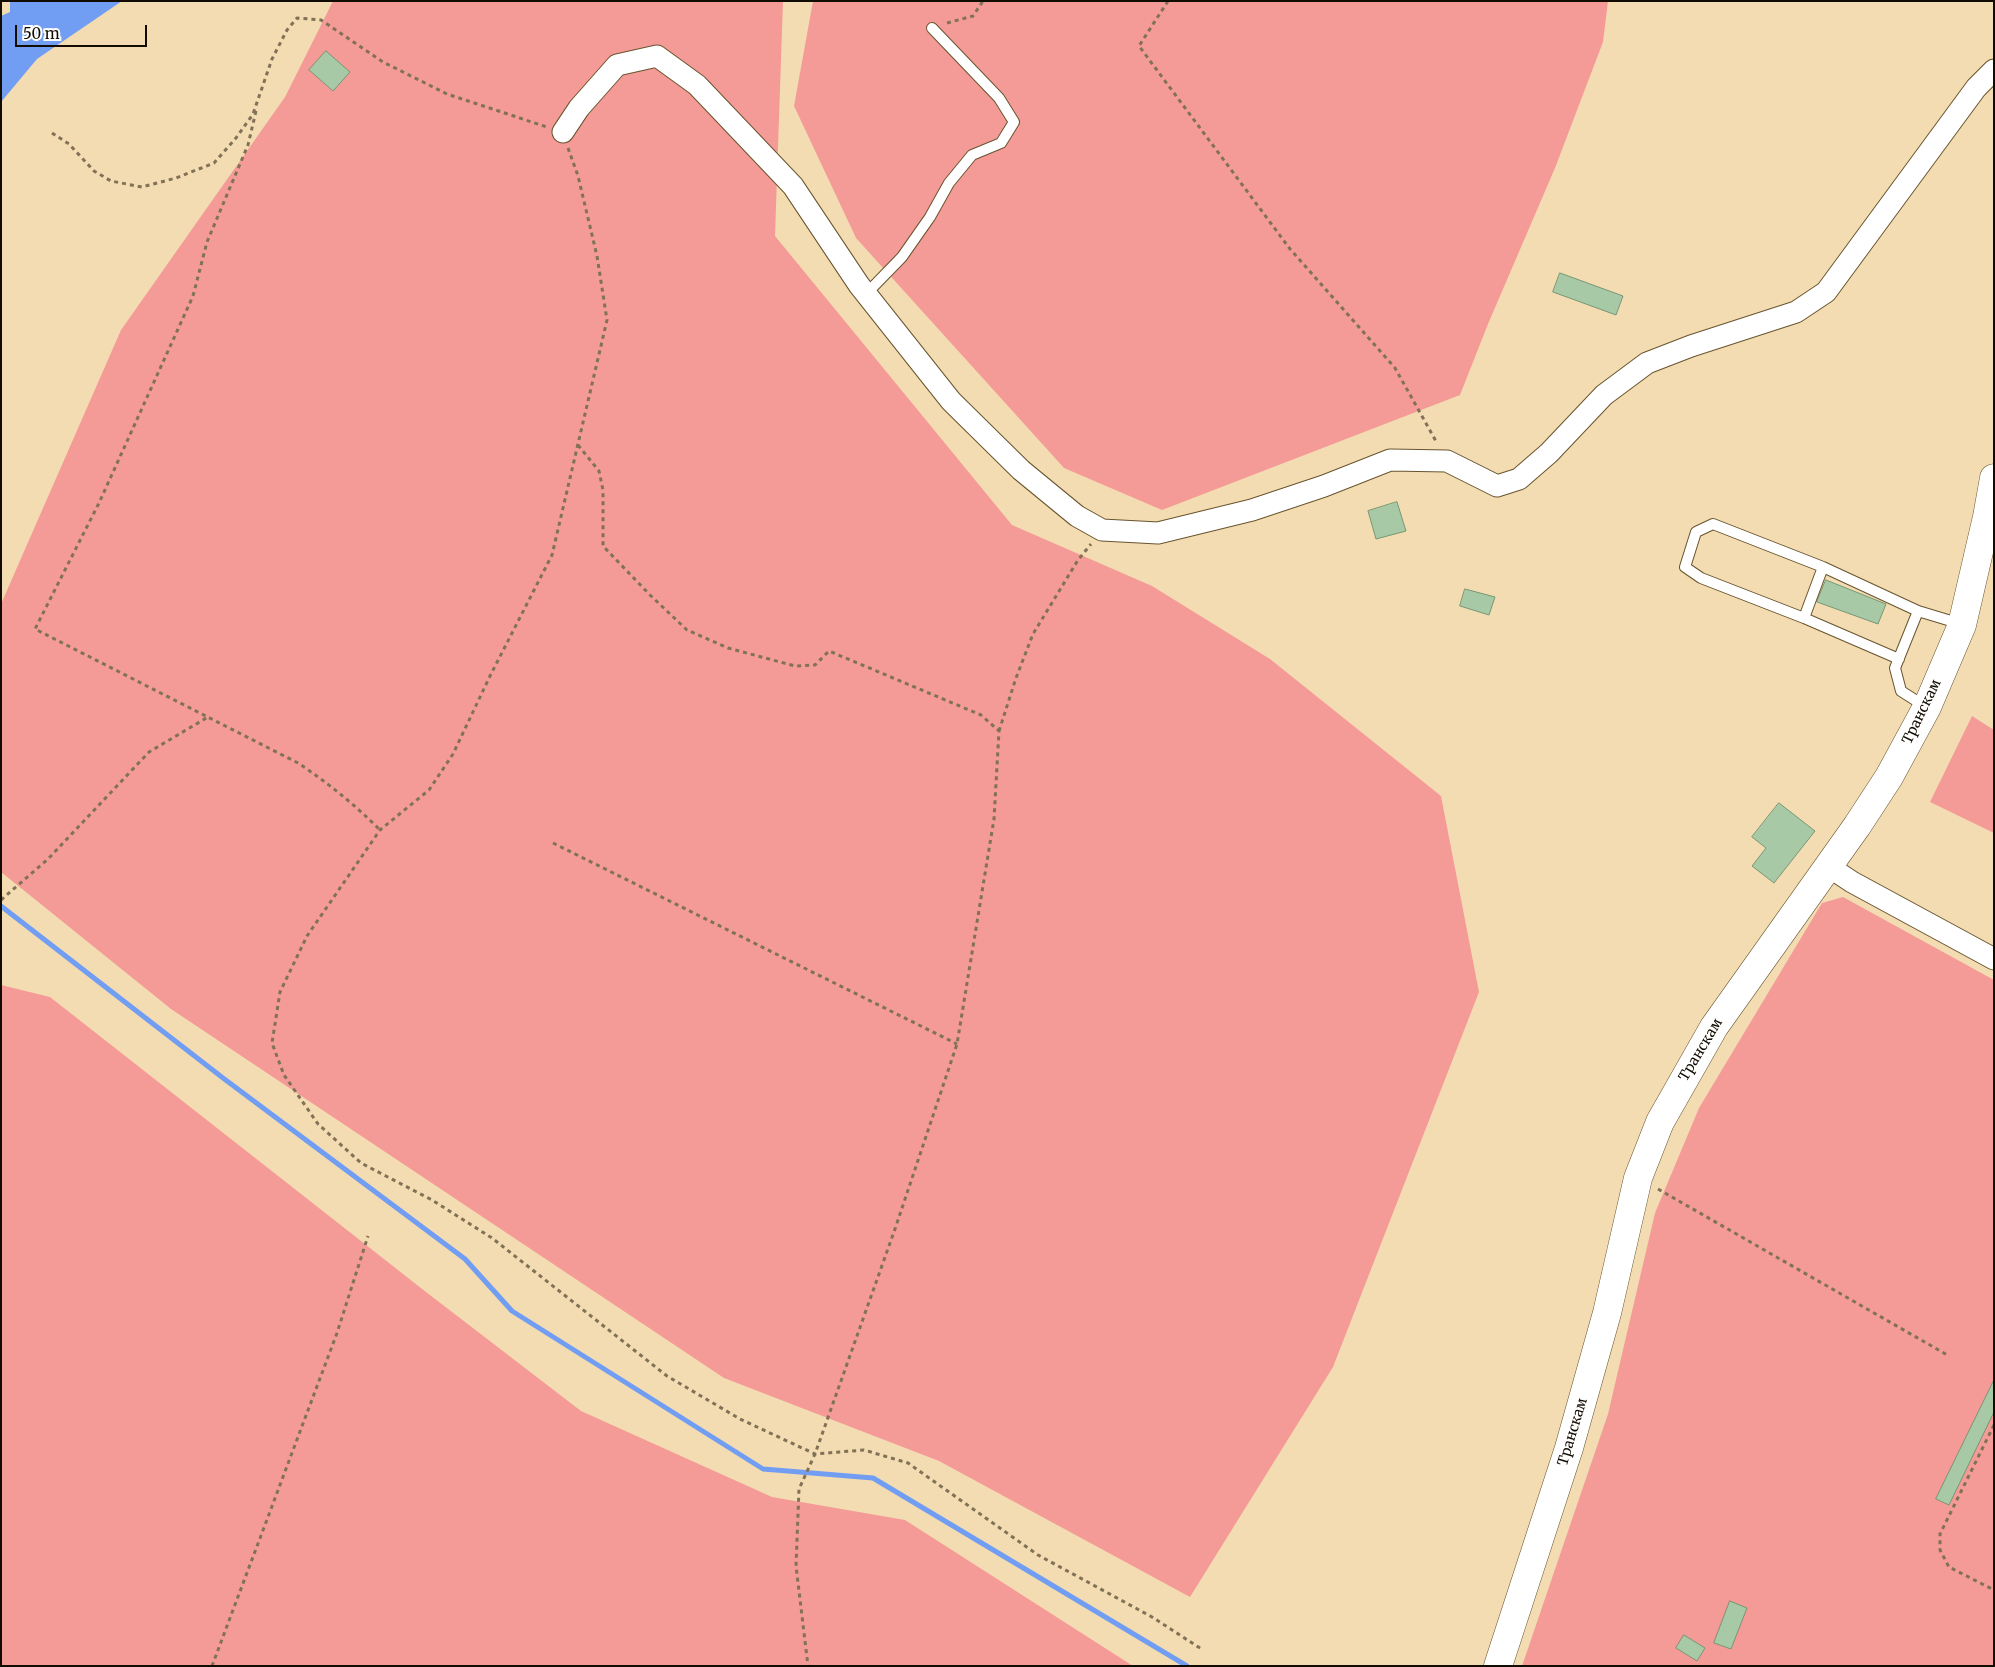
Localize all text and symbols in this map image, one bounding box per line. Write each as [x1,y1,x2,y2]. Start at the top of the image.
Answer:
scale bar [18,15,150,47]
text: 50 m [23,24,60,43]
street label: Транскам [1899,677,1945,747]
street label: Транскам [1676,1016,1726,1084]
street label: Транскам [1555,1396,1591,1468]

